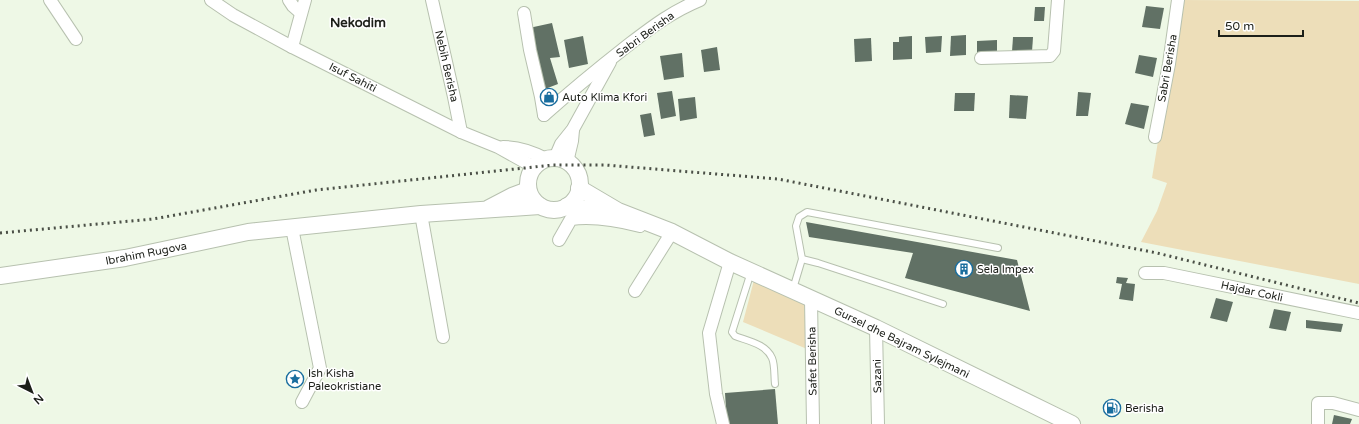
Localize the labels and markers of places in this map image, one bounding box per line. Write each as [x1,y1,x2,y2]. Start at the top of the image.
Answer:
shop icon: Auto Klima Kfori [539,87,559,107]
place label: Auto Klima Kfori [562,91,647,104]
building icon: Sela Impex [954,259,974,279]
place label: Sela Impex [977,263,1034,276]
place label: Ish Kisha Paleokristiane [308,367,381,393]
place icon: Ish Kisha Paleokristiane [285,369,305,389]
fuel station icon: Berisha [1102,398,1122,418]
place label: Berisha [1125,402,1164,415]

